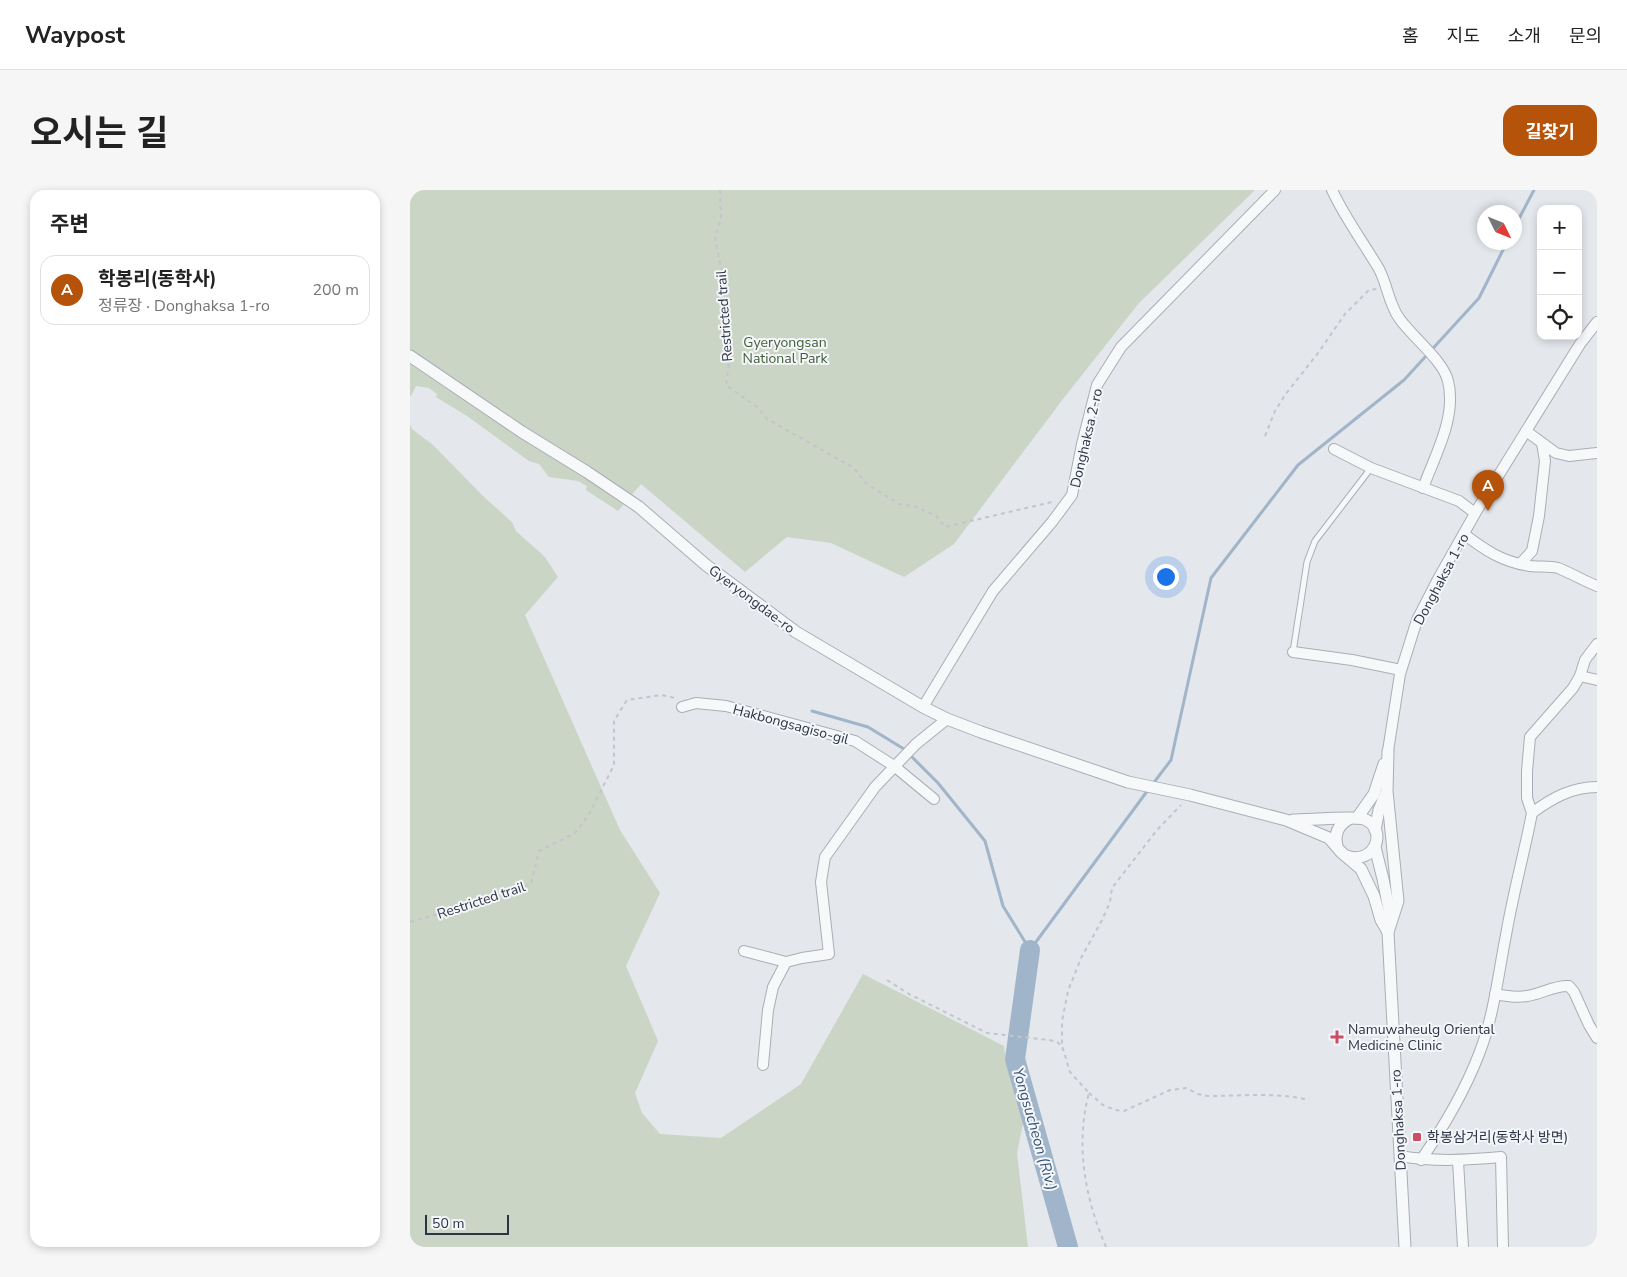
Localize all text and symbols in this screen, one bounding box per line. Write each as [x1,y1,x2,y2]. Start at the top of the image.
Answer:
text: Waypost [25,19,125,51]
text: 홈 [1402,24,1419,48]
text: 지도 [1447,24,1480,48]
text: 소개 [1508,24,1541,48]
text: 문의 [1569,24,1602,48]
button: 길찾기 [1503,105,1597,156]
text: 오시는 길 [30,110,168,157]
north arrow [1477,205,1522,250]
map controls [1537,205,1582,340]
button: + [1537,205,1582,250]
text: 주변 [50,210,89,238]
button: − [1537,250,1582,295]
text: 학봉리(동학사) [98,266,216,292]
street label: Restricted trail [712,269,737,362]
text: A [61,279,73,301]
text: 200 m [312,279,359,301]
text: 정류장 · Donghaksa 1-ro [98,295,270,317]
button: locate [1537,295,1582,340]
park label: Gyeryongsan National Park [743,333,828,368]
street label: Donghaksa 2-ro [1066,386,1107,490]
pin: A [1472,470,1504,511]
street label: Donghaksa 1-ro [1409,530,1474,628]
street label: Gyeryongdae-ro [705,561,799,638]
your location [1153,564,1179,590]
street label: Hakbongsagiso-gil [731,700,852,749]
street label: Restricted trail [435,877,528,924]
place label: Namuwaheulg Oriental Medicine Clinic [1348,1020,1496,1055]
marker: Namuwaheulg Oriental Medicine Clinic [1330,1030,1344,1044]
water label: Yongsucheon (Riv.) [1008,1065,1062,1193]
street label: Donghaksa 1-ro [1386,1069,1411,1171]
place label: 학봉삼거리(동학사 방면) [1427,1128,1568,1147]
marker: 학봉삼거리(동학사 방면) [1411,1131,1423,1143]
scale bar [425,1212,509,1235]
text: 50 m [432,1214,464,1233]

